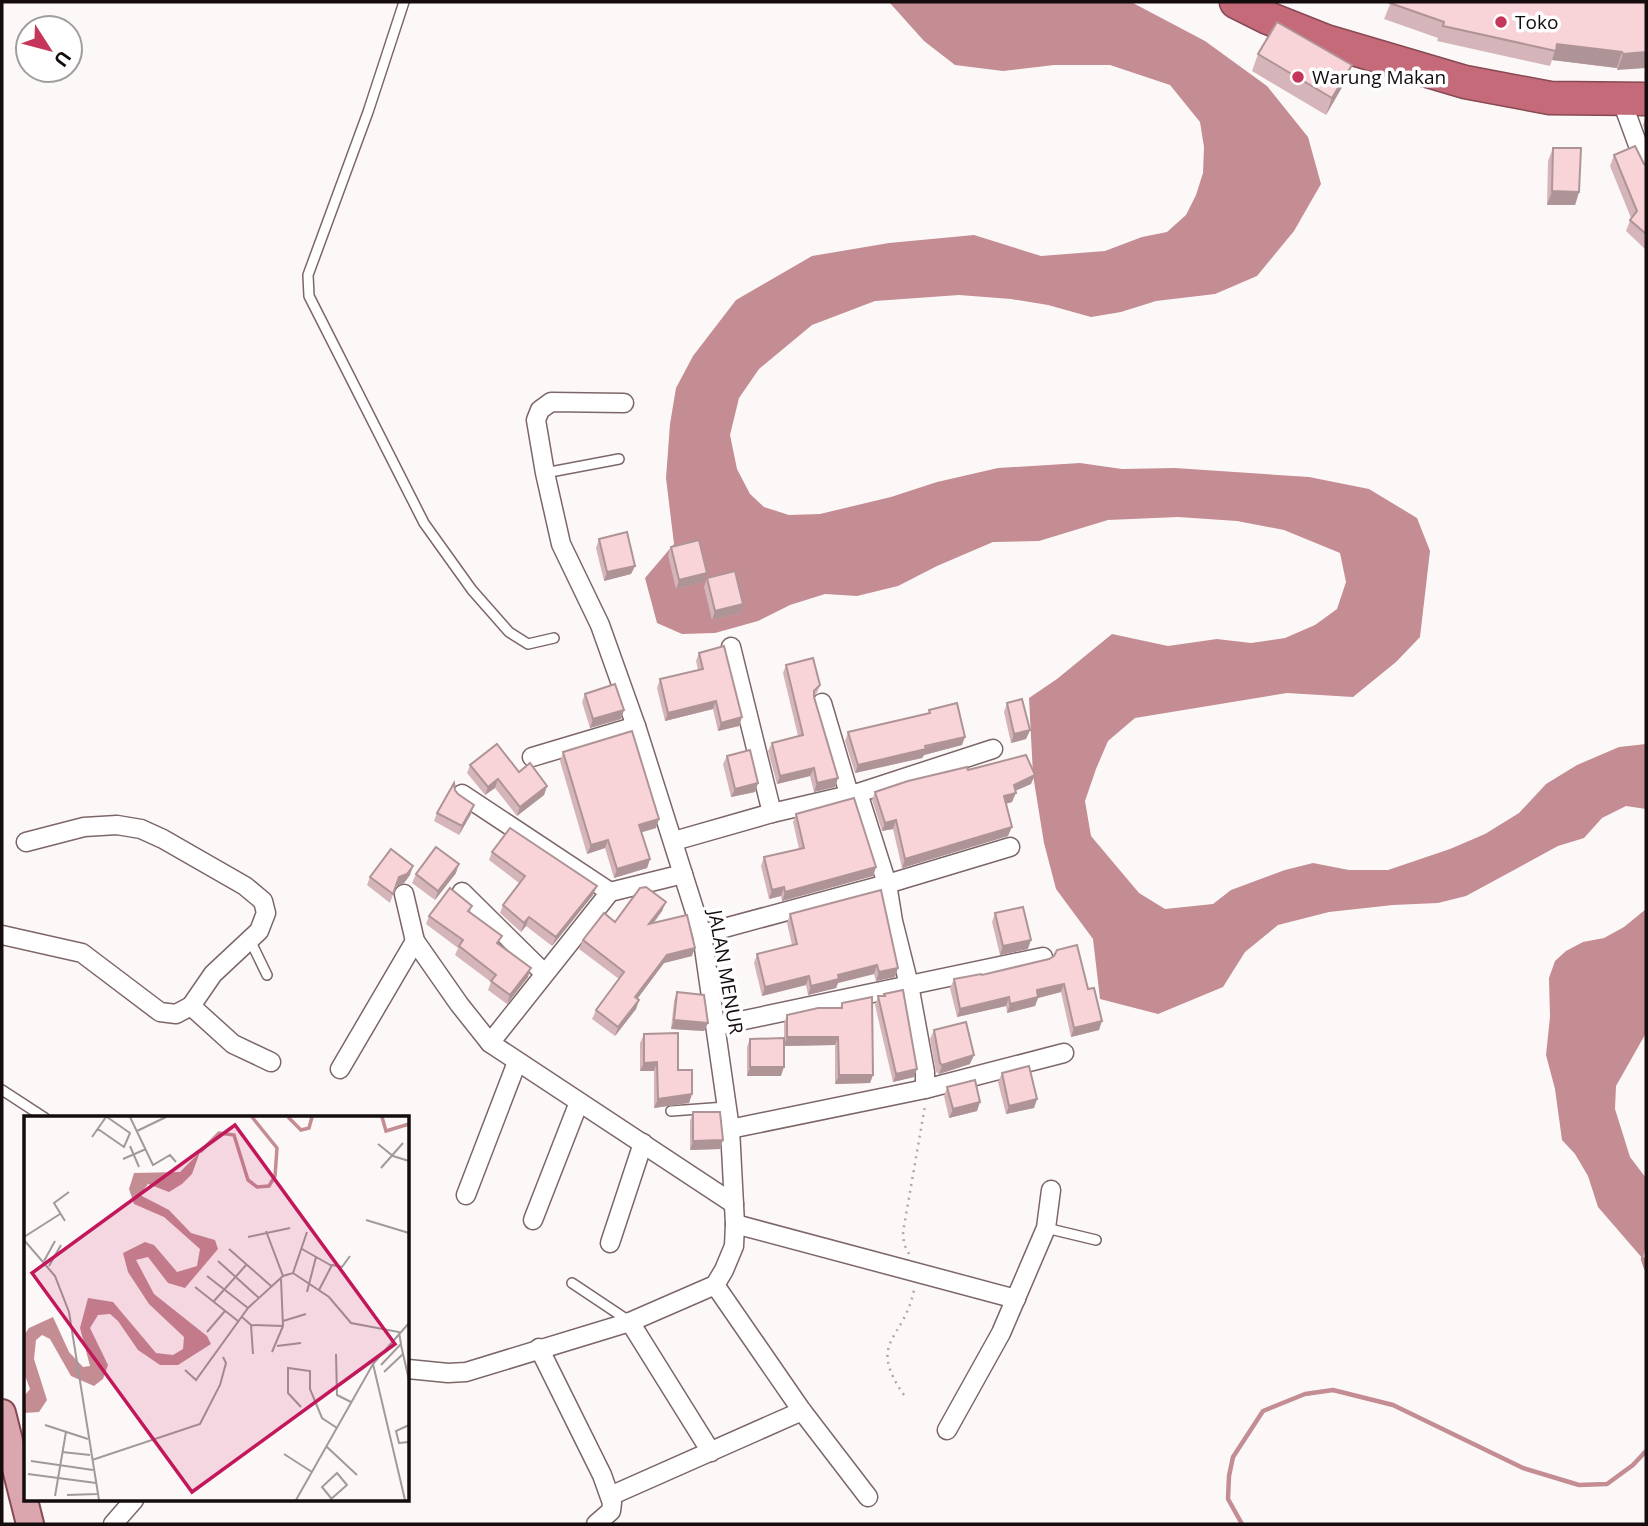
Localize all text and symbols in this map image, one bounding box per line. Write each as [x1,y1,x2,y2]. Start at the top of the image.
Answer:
place label: Toko [1515,9,1558,35]
north arrow [14,14,84,84]
marker: Toko [1493,14,1509,30]
text: U [48,46,77,72]
place label: Warung Makan [1312,64,1446,90]
marker: Warung Makan [1290,69,1306,85]
street label: JALAN MENUR [702,906,750,1036]
inset map [24,1116,410,1502]

